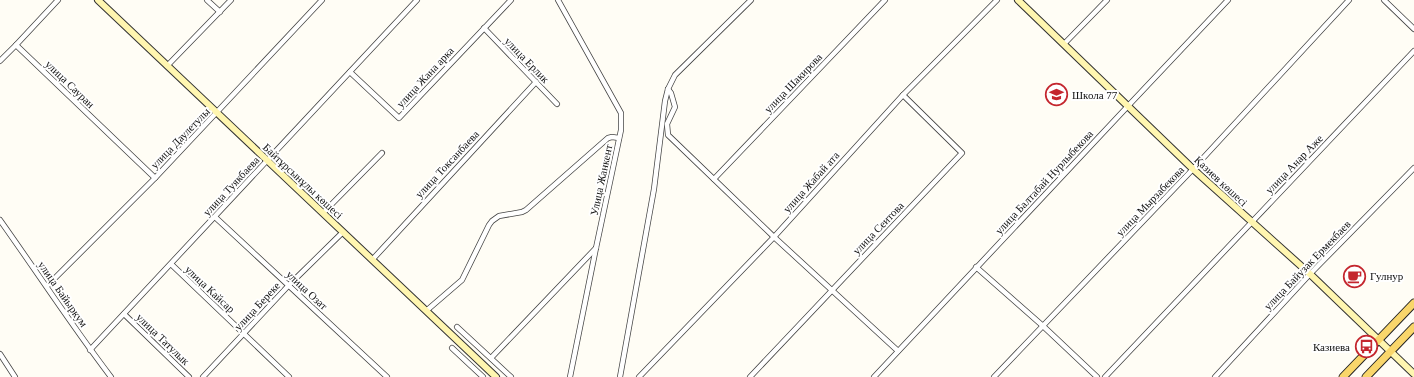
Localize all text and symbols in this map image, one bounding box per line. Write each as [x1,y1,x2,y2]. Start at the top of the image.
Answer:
street label: улица Ерлик [502,35,552,86]
street label: улица Жана арка [394,44,456,110]
street label: улица Шакирова [762,51,825,115]
street label: улица Сауран [43,58,97,110]
school or university icon: Школа 77 [1044,82,1070,108]
place label: Школа 77 [1072,89,1118,101]
street label: улица Даулетулы [148,105,212,171]
street label: улица Балтабай Нурлыбекова [993,127,1095,237]
street label: улица Токсанбаева [413,128,481,200]
street label: улица Анар Аже [1263,132,1325,196]
street label: Байтұрсынұлы көшесі [261,141,345,221]
street label: Улица Жанкент [588,143,614,217]
street label: улица Жабай ата [780,149,842,215]
street label: улица Туякбаева [200,154,262,218]
street label: Қазиев көшесі [1192,154,1250,208]
street label: улица Мырзабекова [1114,163,1187,238]
street label: улица Сеитова [850,199,906,257]
street label: улица Байузак Ермекбаев [1261,218,1353,312]
street label: улица Байыркум [36,259,90,329]
street label: улица Кайсар [183,263,238,315]
cafe icon: Гулнур [1342,263,1368,289]
street label: улица Озат [284,268,330,312]
place label: Гулнур [1370,270,1404,282]
street label: улица Береке [232,279,282,333]
street label: улица Татулык [134,311,192,368]
bus stop icon: Казиева [1353,334,1379,360]
place label: Казиева [1313,341,1350,353]

